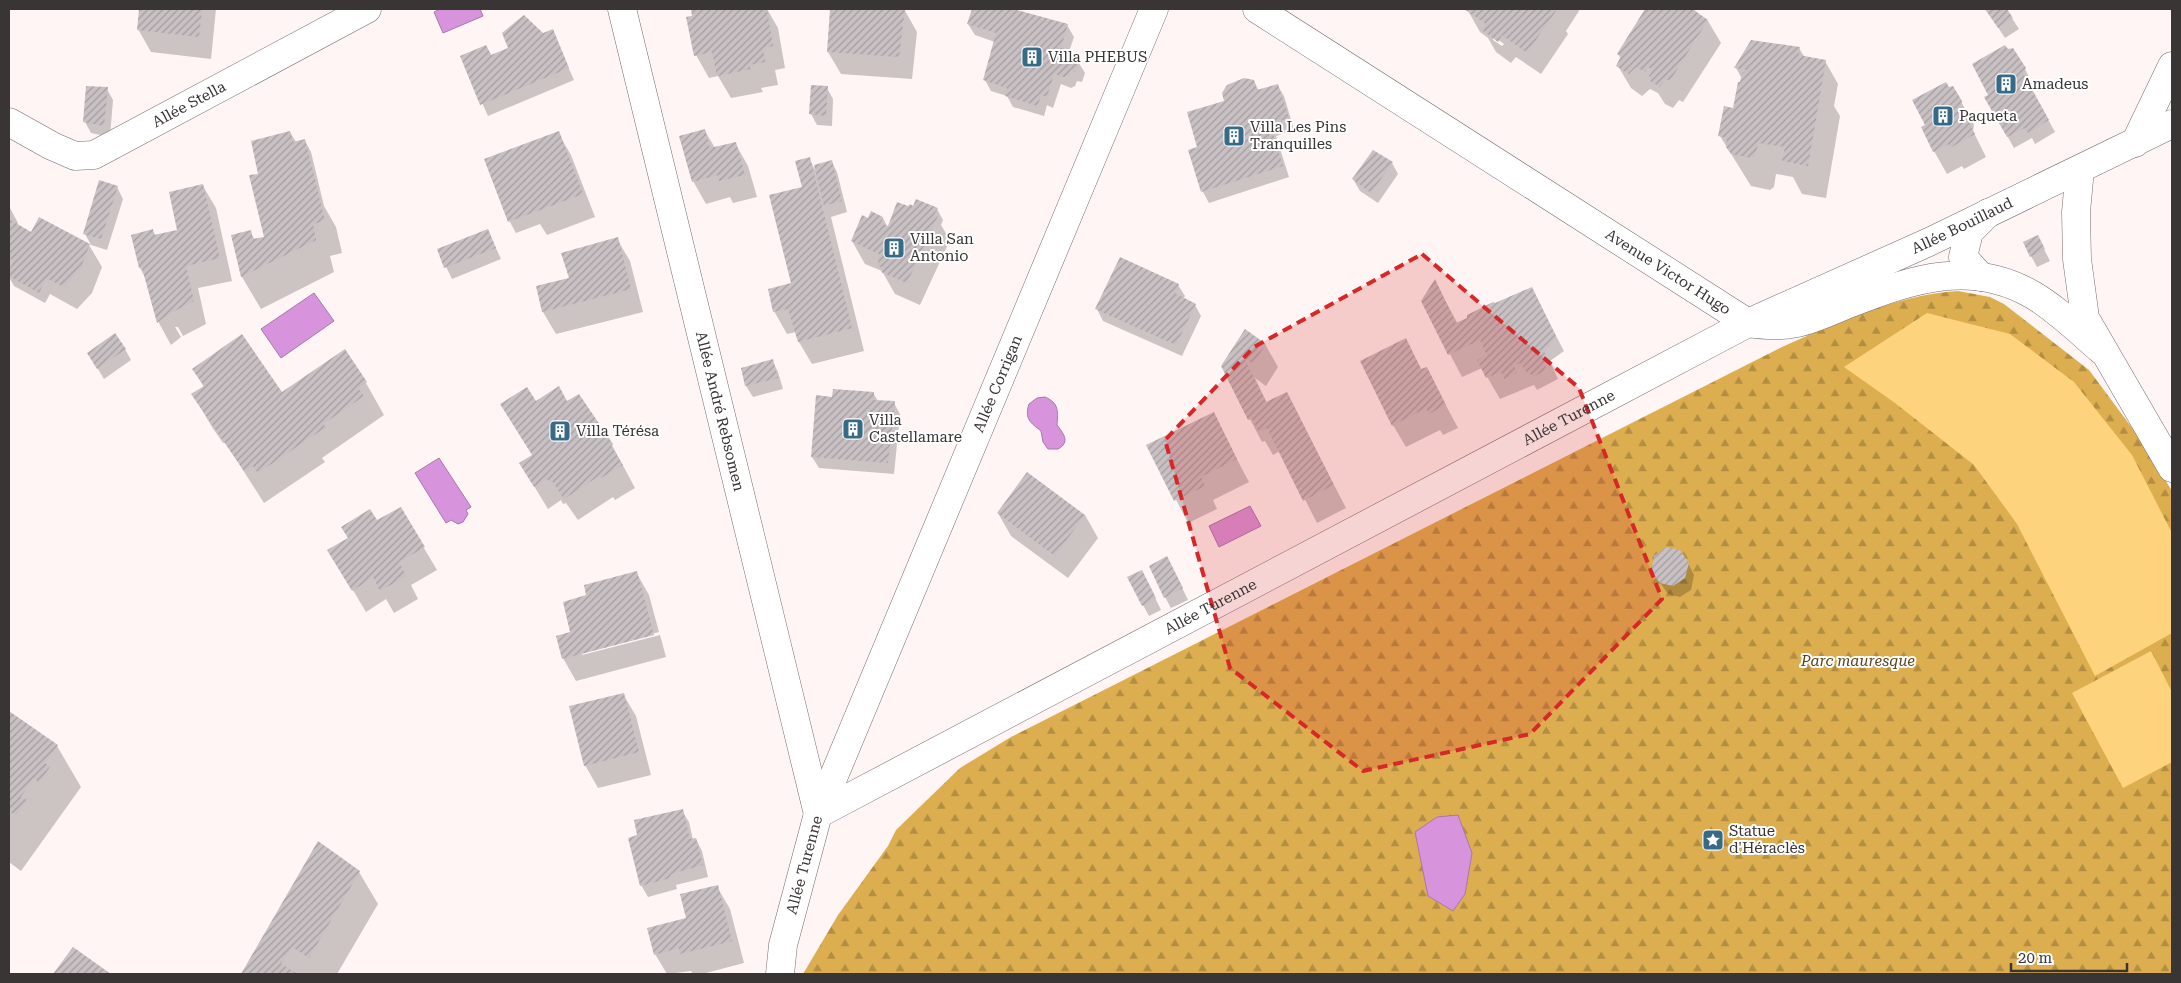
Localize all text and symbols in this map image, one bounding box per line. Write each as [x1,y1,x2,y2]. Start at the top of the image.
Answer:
building icon: Villa PHEBUS [1020,45,1044,69]
place label: Villa PHEBUS [1048,48,1147,66]
building icon: Amadeus [1994,72,2018,96]
place label: Amadeus [2022,75,2088,93]
street label: Allée Stella [149,77,229,131]
building icon: Paqueta [1931,104,1955,128]
place label: Paqueta [1959,107,2017,125]
place label: Villa Les Pins Tranquilles [1250,118,1346,153]
building icon: Villa Les Pins Tranquilles [1222,124,1246,148]
street label: Allée Bouillaud [1909,194,2016,258]
street label: Avenue Victor Hugo [1602,225,1734,319]
place label: Villa San Antonio [910,230,974,265]
building icon: Villa San Antonio [882,236,906,260]
street label: Allée André Rebsomen [692,329,748,493]
street label: Allée Corrigan [969,332,1026,435]
street label: Allée Turenne [1520,386,1618,449]
place label: Villa Castellamare [869,411,962,446]
building icon: Villa Castellamare [841,417,865,441]
building icon: Villa Térésa [548,419,572,443]
place label: Villa Térésa [576,422,659,440]
street label: Allée Turenne [1162,575,1260,638]
park label: Parc mauresque [1800,652,1915,670]
street label: Allée Turenne [783,814,826,916]
place label: Statue d'Héraclès [1729,822,1805,857]
place icon: Statue d'Héraclès [1701,828,1725,852]
scale bar [2011,940,2127,972]
text: 20 m [2018,949,2053,967]

